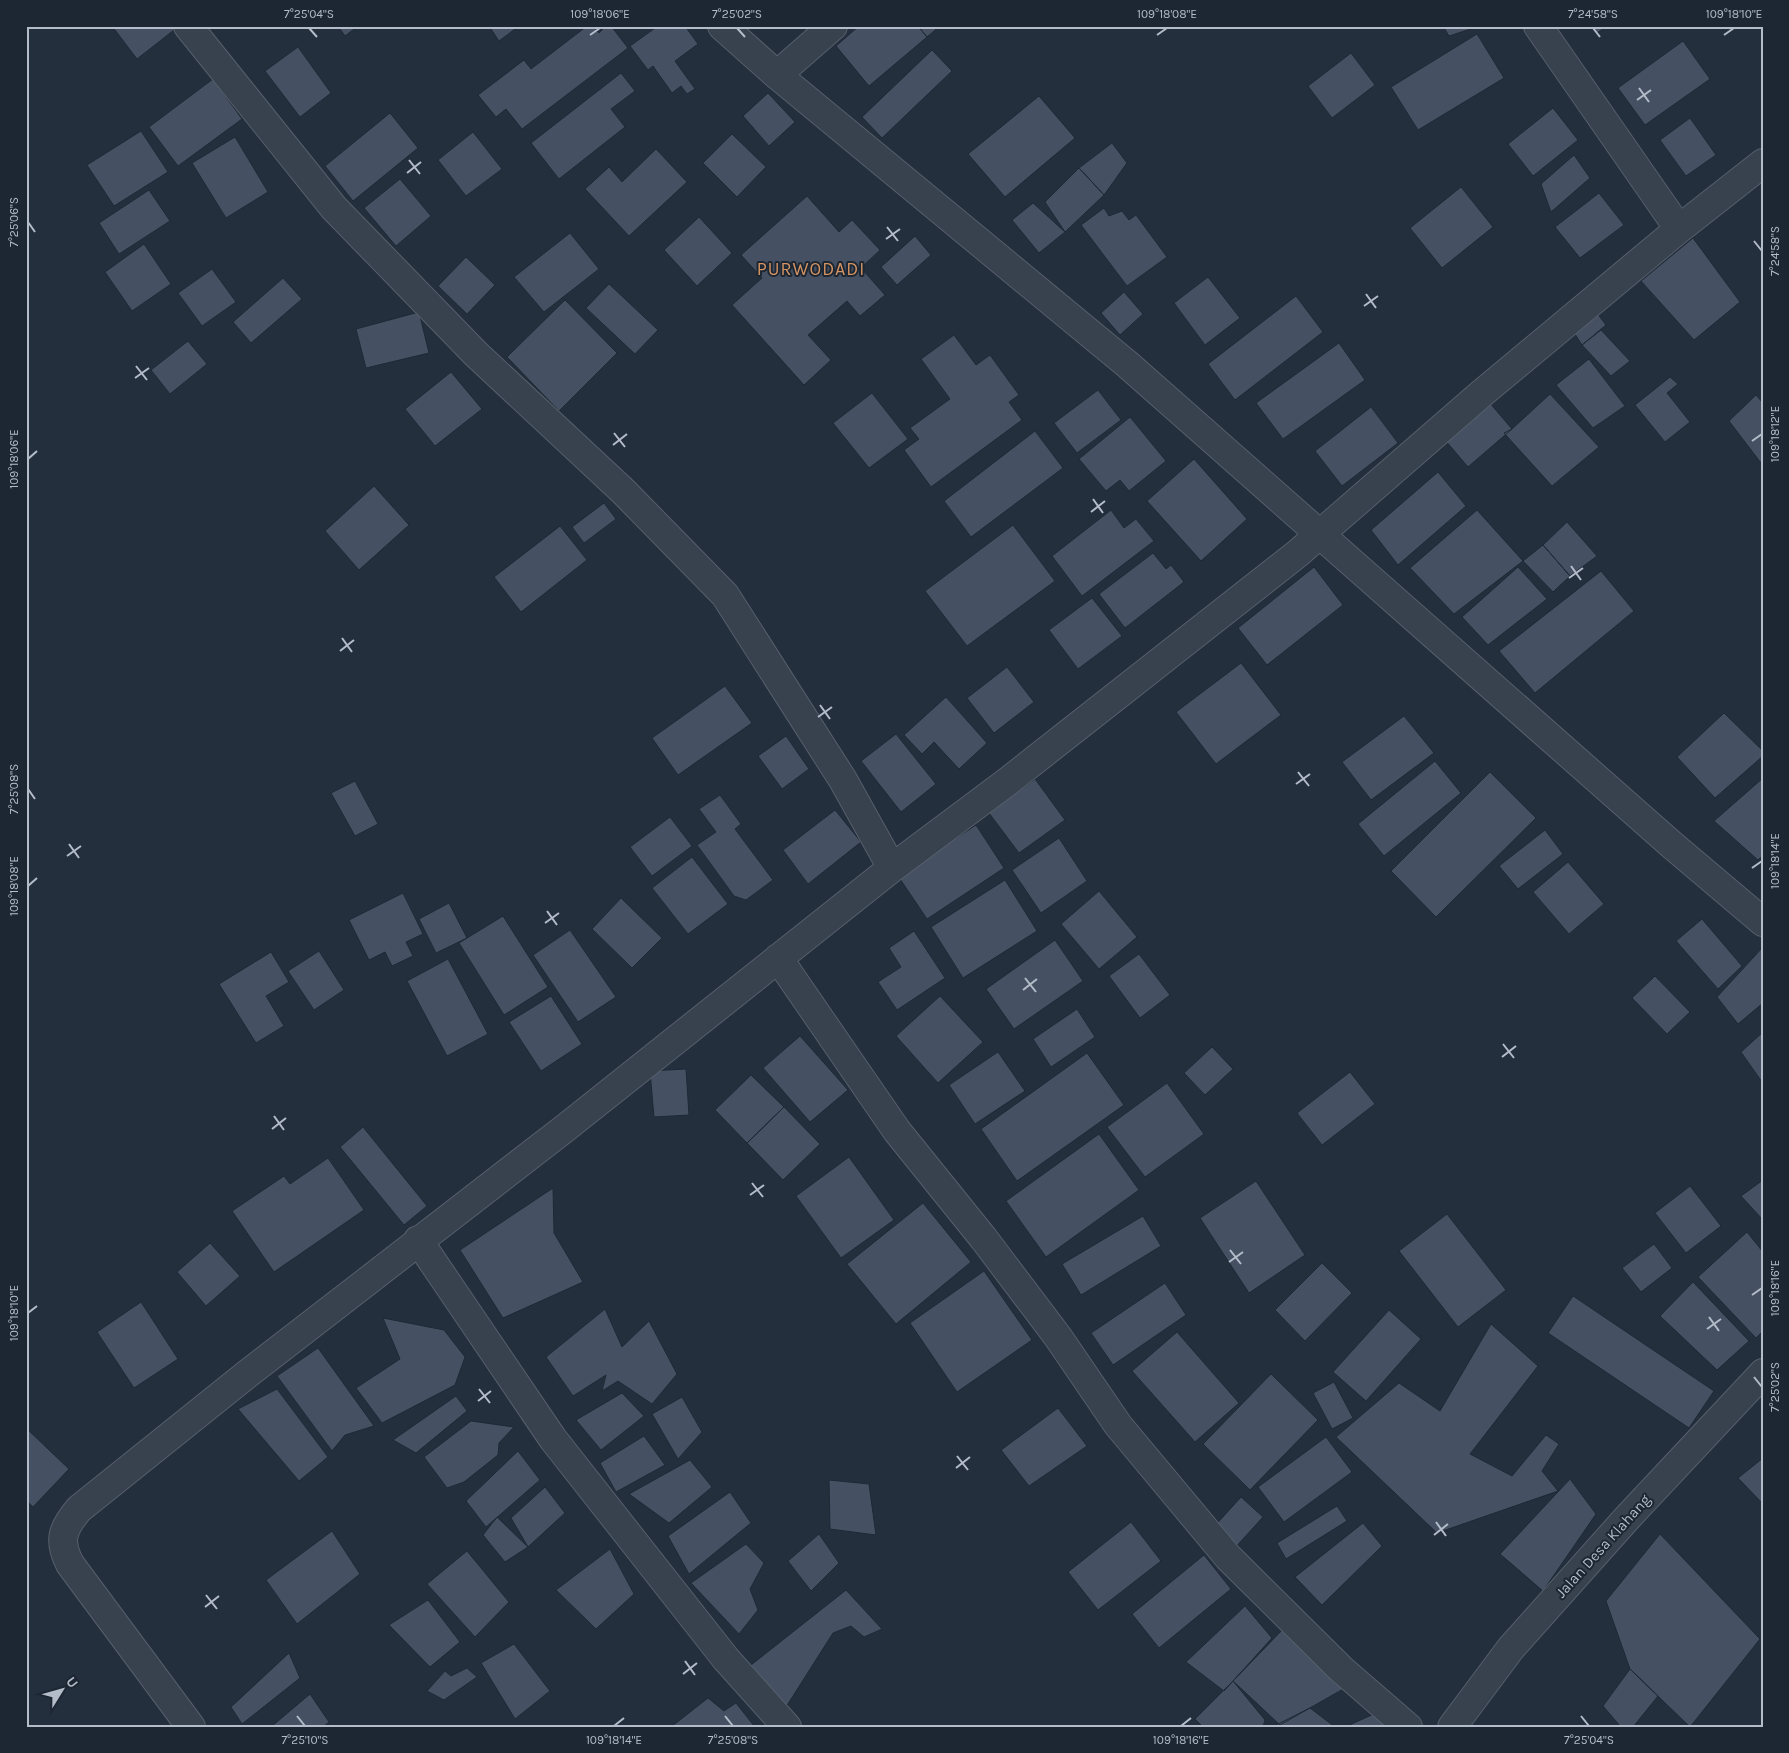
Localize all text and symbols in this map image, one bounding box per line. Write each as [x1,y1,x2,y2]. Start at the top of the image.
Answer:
text: 7°25'04"S [284,7,334,21]
text: 109°18'06"E [570,7,630,21]
text: 7°25'02"S [712,7,762,21]
text: 109°18'08"E [1137,7,1197,21]
text: 7°24'58"S [1568,7,1618,21]
text: 109°18'10"E [1706,7,1762,21]
text: 7°25'06"S [7,197,21,247]
text: 7°24'58"S [1768,226,1782,276]
district label: PURWODADI [757,258,865,280]
text: 109°18'12"E [1768,406,1782,462]
text: 109°18'06"E [7,429,21,489]
text: 7°25'08"S [7,764,21,814]
text: 109°18'14"E [1768,833,1782,889]
text: 109°18'08"E [7,856,21,916]
text: 109°18'16"E [1768,1260,1782,1316]
text: 109°18'10"E [7,1285,21,1341]
text: 7°25'02"S [1768,1362,1782,1412]
street label: Jalan Desa Klahang [1552,1490,1655,1601]
north arrow [38,1666,88,1716]
text: U [62,1673,82,1691]
text: 7°25'10"S [281,1733,329,1747]
text: 109°18'14"E [586,1733,642,1747]
text: 7°25'08"S [708,1733,758,1747]
text: 109°18'16"E [1153,1733,1209,1747]
text: 7°25'04"S [1564,1733,1614,1747]

